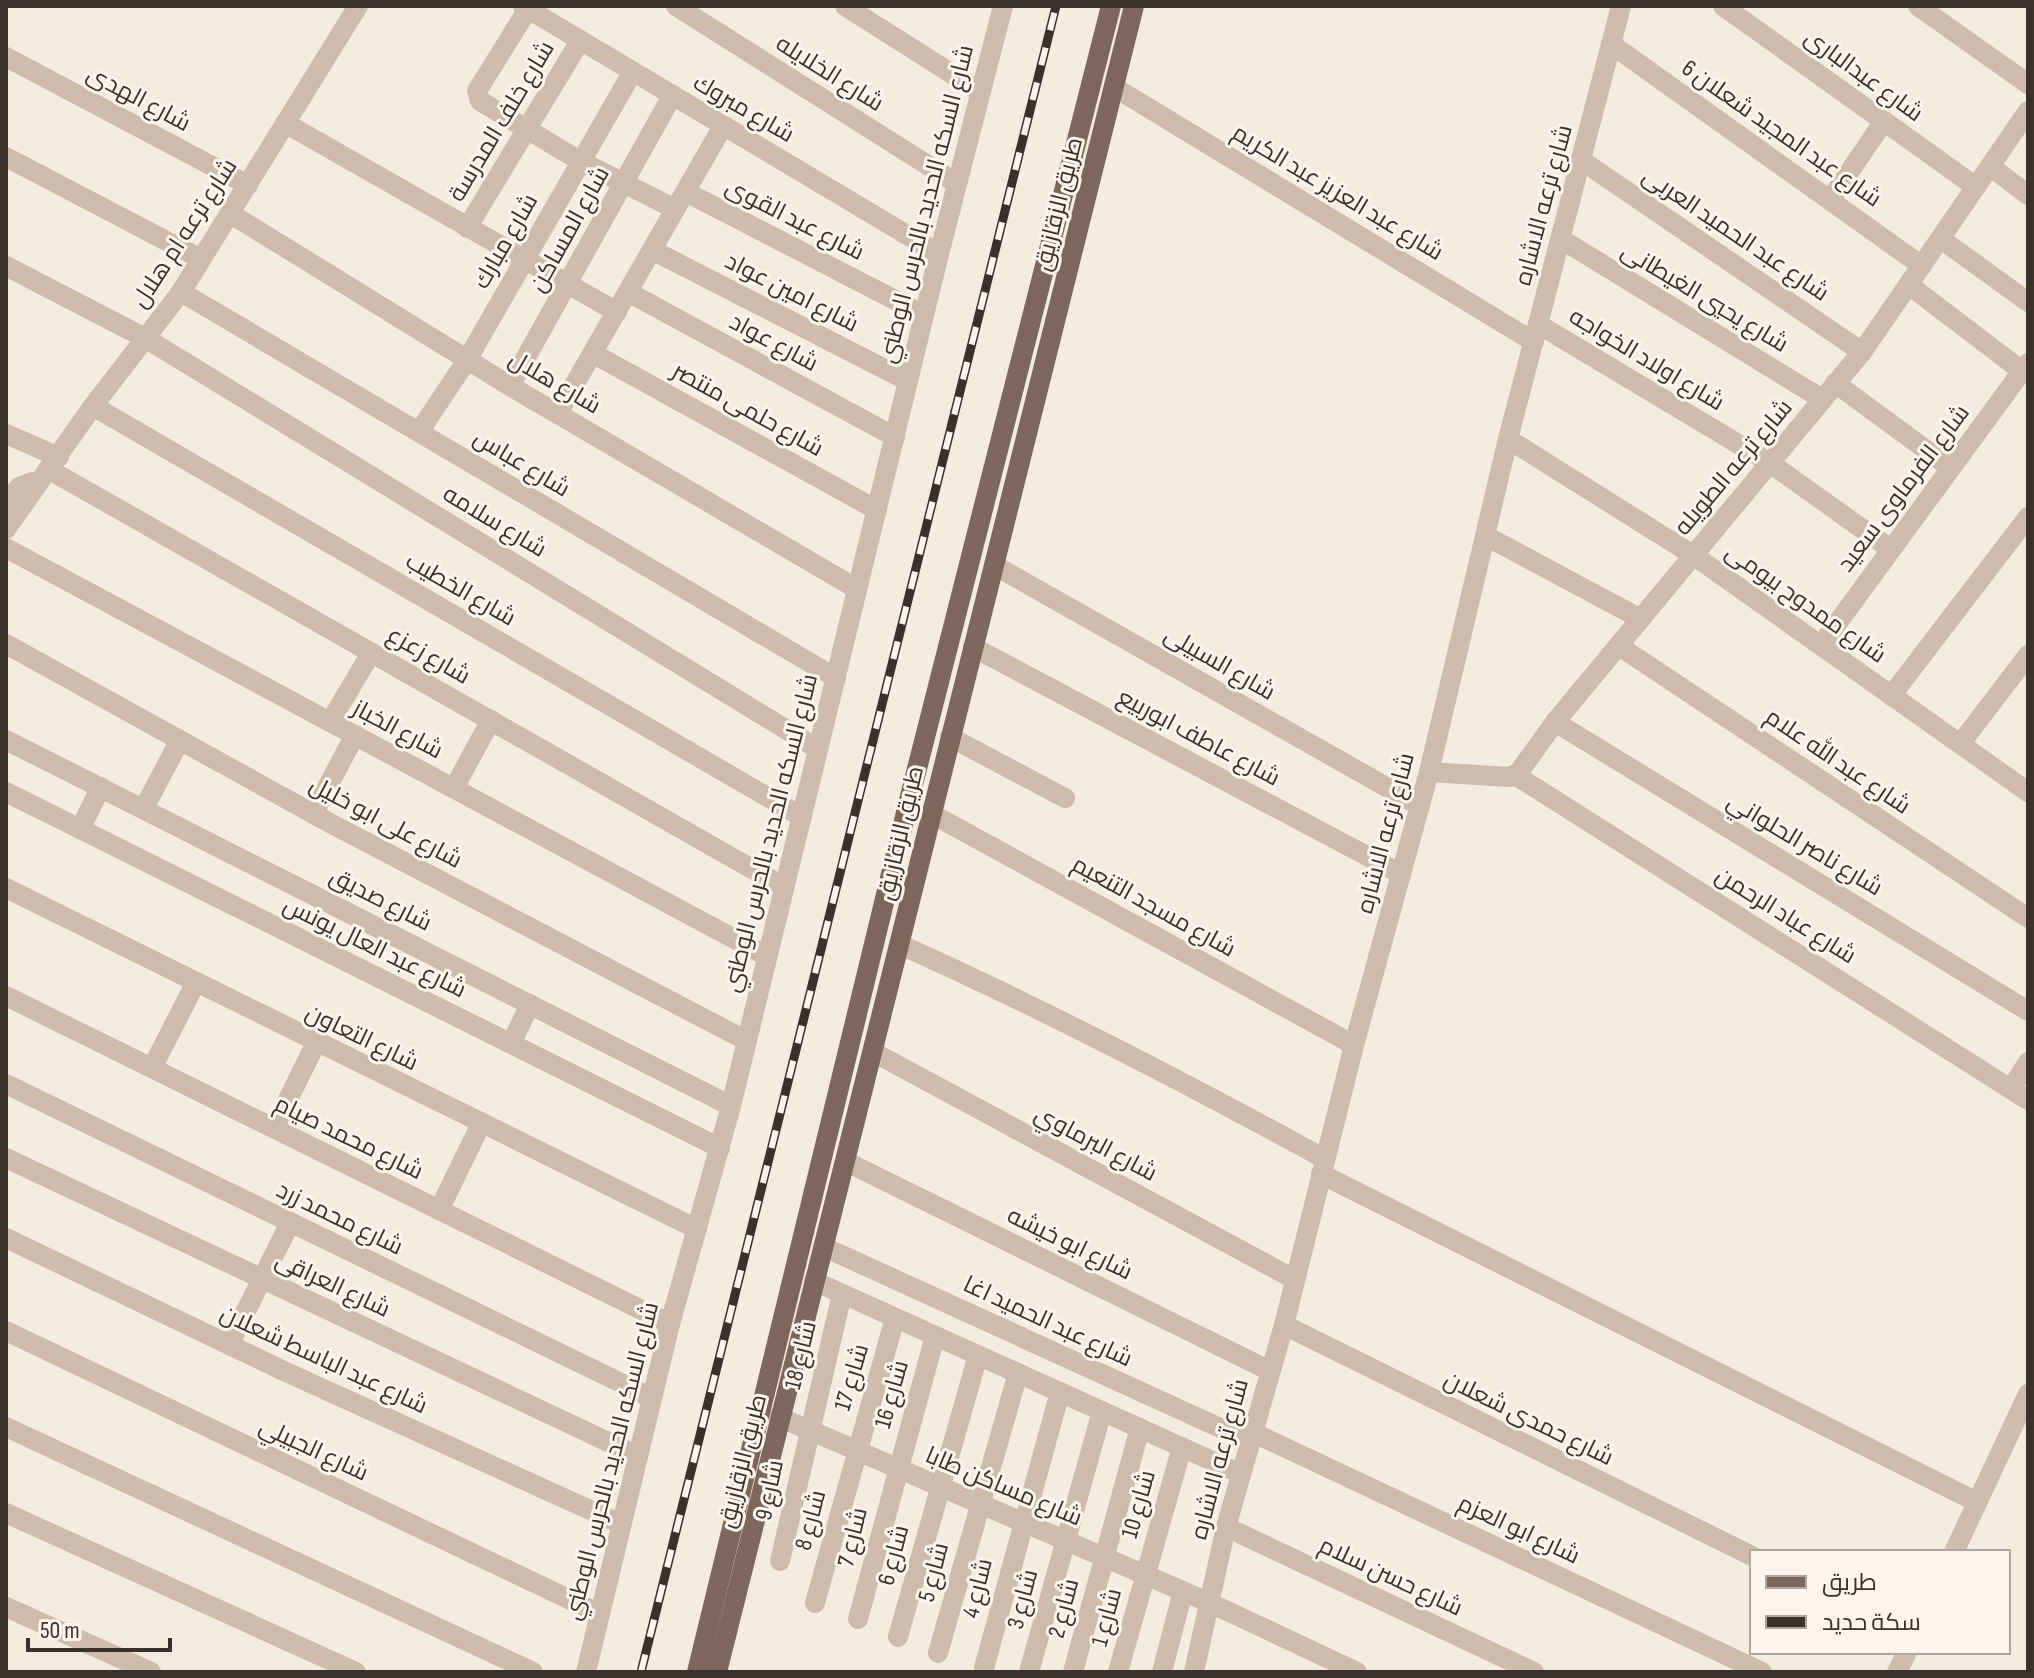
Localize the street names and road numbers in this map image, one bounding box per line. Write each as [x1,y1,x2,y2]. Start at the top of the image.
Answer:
street label: شارع عبدالبارى [1798,23,1929,129]
street label: شارع الخلايله [770,29,889,119]
street label: شارع خلف المدرسة [442,36,562,207]
street label: شارع السكه الحديد بالحرس الوطني [873,42,984,367]
street label: شارع عبد المجيد شعلان 6 [1676,54,1887,214]
street label: شارع الهدى [81,59,196,139]
street label: شارع مبروك [688,68,799,150]
street label: شارع عبد العزيز عبد الكريم [1226,118,1449,268]
street label: شارع ترعه الاشاره [1508,122,1580,289]
street label: طريق الزقازيق [1028,134,1089,274]
street label: شارع ترعه ام هلال [125,153,244,314]
street label: شارع المساكن [523,161,617,298]
street label: شارع عبد الحميد العربى [1636,161,1835,308]
street label: شارع عبد القوى [720,172,869,268]
street label: شارع مبارك [467,189,545,294]
street label: شارع يحيي الغيطانى [1615,236,1794,360]
street label: شارع امين عواد [720,246,863,339]
street label: شارع اولاد الخواجه [1563,302,1730,418]
street label: شارع عواد [724,307,823,379]
street label: شارع هلال [503,345,606,421]
street label: شارع حلمى منتصر [665,355,829,464]
street label: شارع ترعه الطويله [1668,394,1799,542]
street label: شارع الفرماوى سعيد [1831,399,1977,578]
street label: شارع عباس [468,423,575,504]
street label: شارع سلامه [437,479,552,564]
street label: شارع ممدوح بيومى [1719,537,1892,670]
street label: شارع الخطيب [400,546,521,633]
street label: شارع زعزع [381,620,476,692]
street label: شارع السبيلى [1159,620,1280,708]
street label: شارع السكه الحديد بالحرس الوطني [717,671,828,996]
street label: شارع عاطف ابوربيع [1112,682,1285,793]
street label: شارع الخباز [345,693,448,766]
street label: شارع عبد الله علام [1759,700,1917,822]
street label: شارع ترعه الاشاره [1350,750,1422,917]
street label: طريق الزقازيق [871,763,930,903]
street label: شارع على ابو خليل [304,770,467,876]
street label: شارع ناصر الحلواني [1720,787,1888,906]
street label: شارع مسجد التنعيم [1066,849,1241,964]
street label: شارع صديق [324,861,437,938]
street label: شارع عباد الرحمن [1709,861,1862,971]
street label: شارع عبد العال يونس [278,891,471,1005]
street label: شارع التعاون [300,998,423,1078]
street label: شارع محمد صيام [269,1089,428,1187]
street label: شارع البرماوي [1028,1099,1162,1191]
street label: شارع محمد زرد [271,1175,408,1262]
street label: شارع ابو خيشه [1002,1201,1137,1287]
street label: شارع العراقى [270,1245,395,1325]
street label: شارع عبد الحميد اغا [958,1270,1137,1374]
street label: شارع عبد الباسط شعلان [215,1299,432,1421]
street label: شارع السكه الحديد بالحرس الوطني [558,1299,669,1624]
street label: شارع 18 [778,1318,824,1392]
street label: شارع 17 [828,1340,876,1414]
street label: شارع 16 [868,1357,916,1432]
street label: شارع حمدى شعلان [1439,1365,1618,1473]
street label: شارع ترعه الاشاره [1184,1376,1256,1543]
street label: طريق الزقازيق [712,1391,773,1531]
street label: شارع الجبيلي [253,1412,373,1491]
street label: شارع مساكن طابا [921,1440,1087,1533]
street label: شارع 9 [749,1457,791,1523]
street label: شارع 10 [1115,1467,1163,1542]
street label: شارع 8 [789,1487,833,1554]
street label: شارع ابو العزم [1453,1489,1584,1571]
street label: شارع 7 [831,1505,875,1570]
street label: شارع 6 [872,1522,916,1589]
street label: شارع حسن سلام [1314,1530,1467,1623]
street label: شارع 5 [912,1539,956,1605]
street label: شارع 4 [956,1555,1000,1621]
street label: شارع 3 [1001,1566,1045,1632]
street label: شارع 2 [1042,1575,1086,1641]
street label: شارع 1 [1085,1585,1129,1650]

